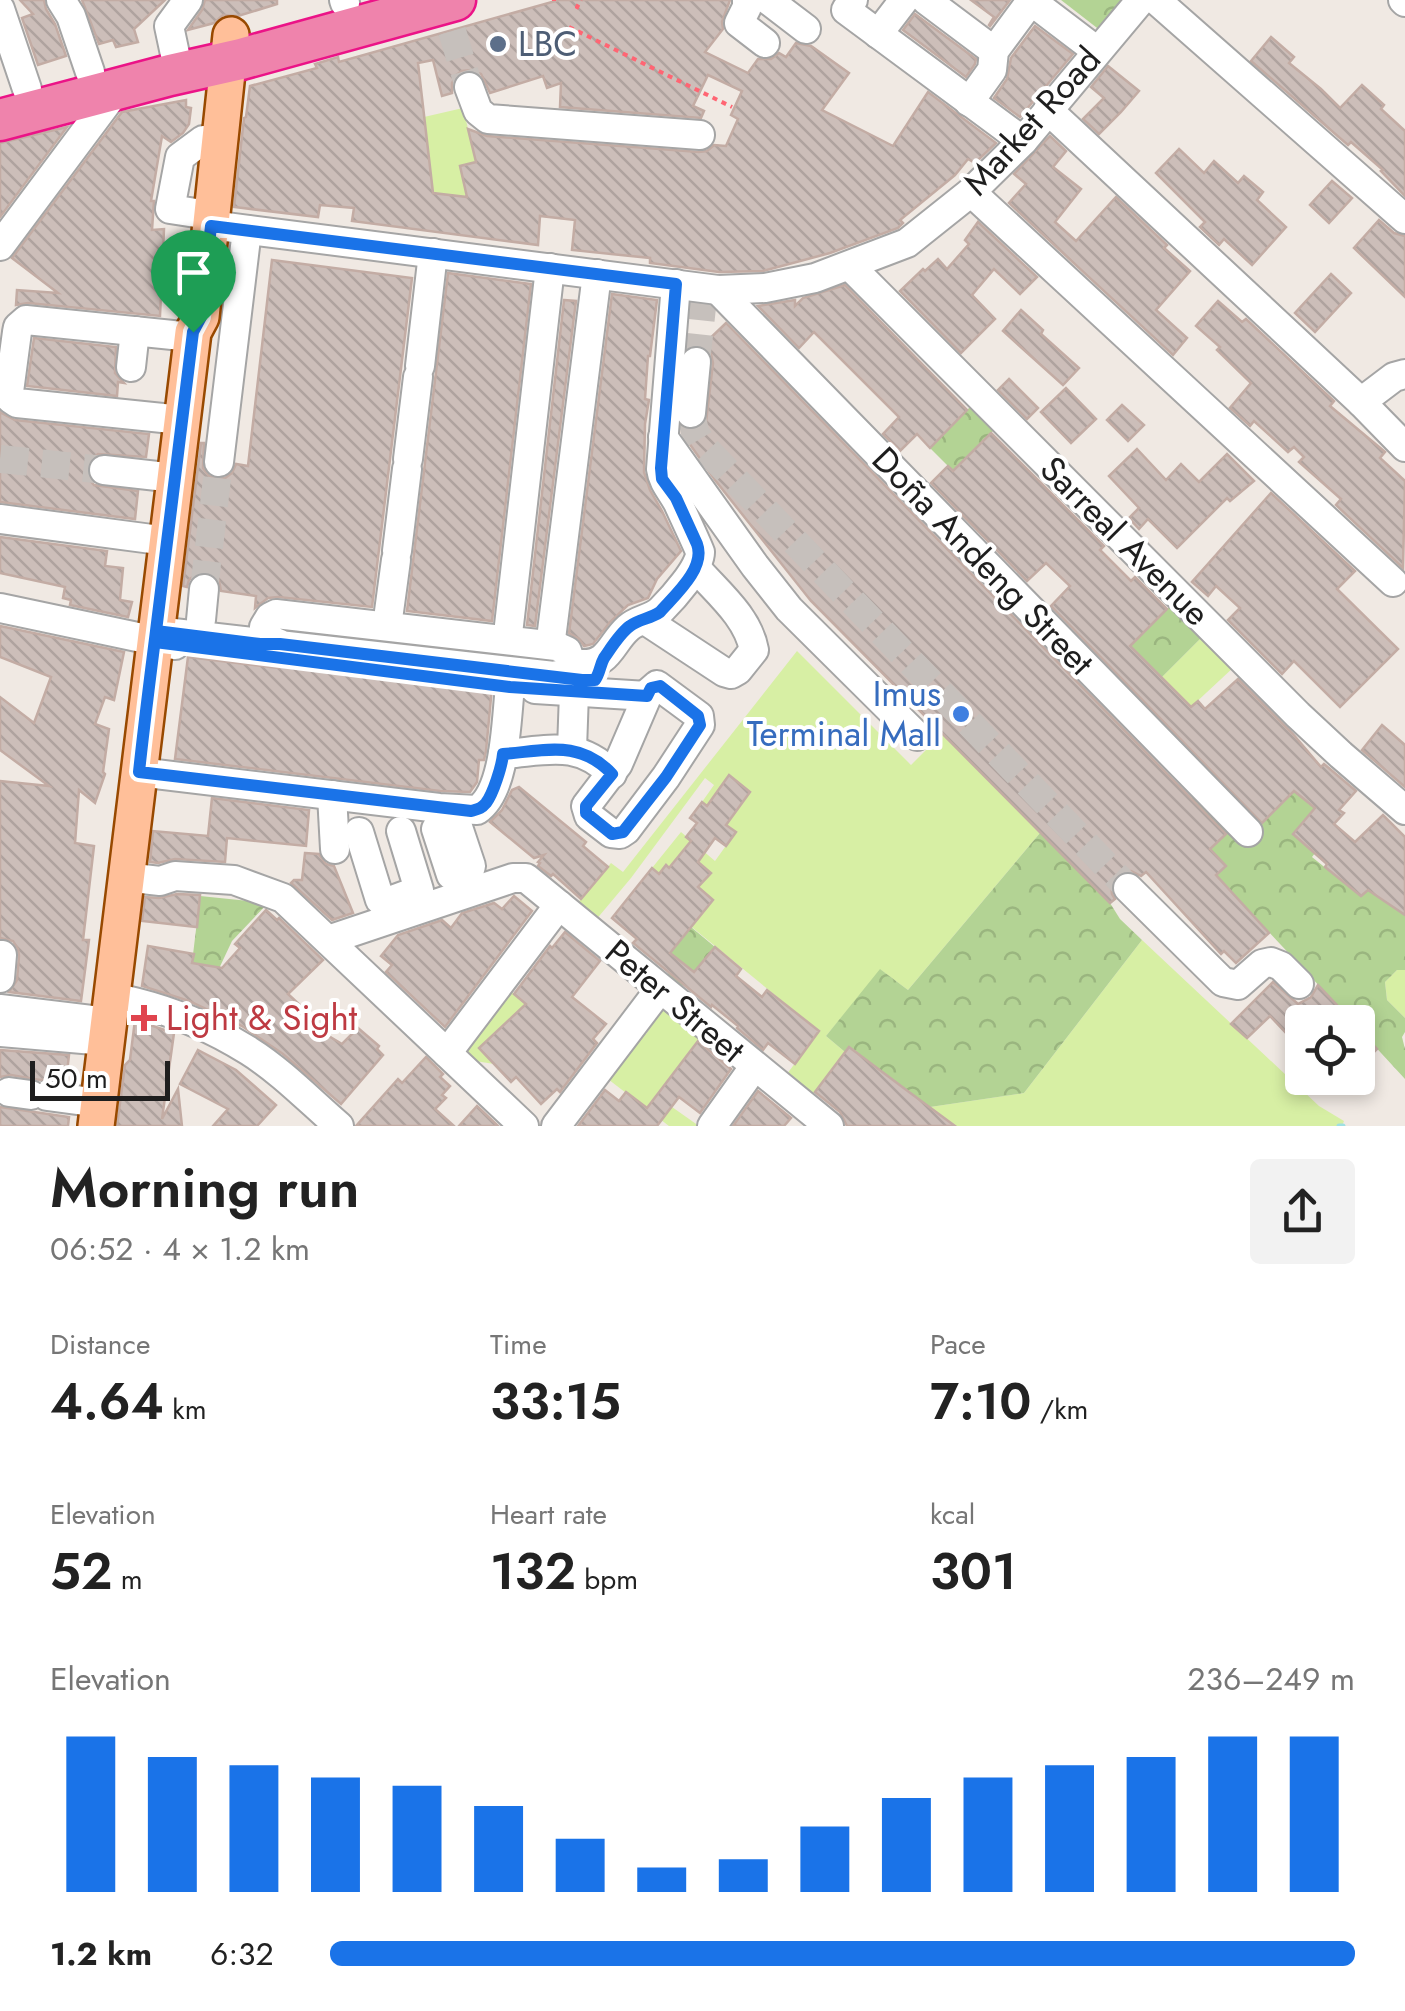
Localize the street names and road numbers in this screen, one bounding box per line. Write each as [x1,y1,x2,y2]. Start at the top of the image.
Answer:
street label: Market Road [952,36,1112,206]
street label: Doña Andeng Street [861,436,1106,687]
street label: Sarreal Avenue [1029,445,1221,637]
street label: Peter Street [594,928,756,1075]

